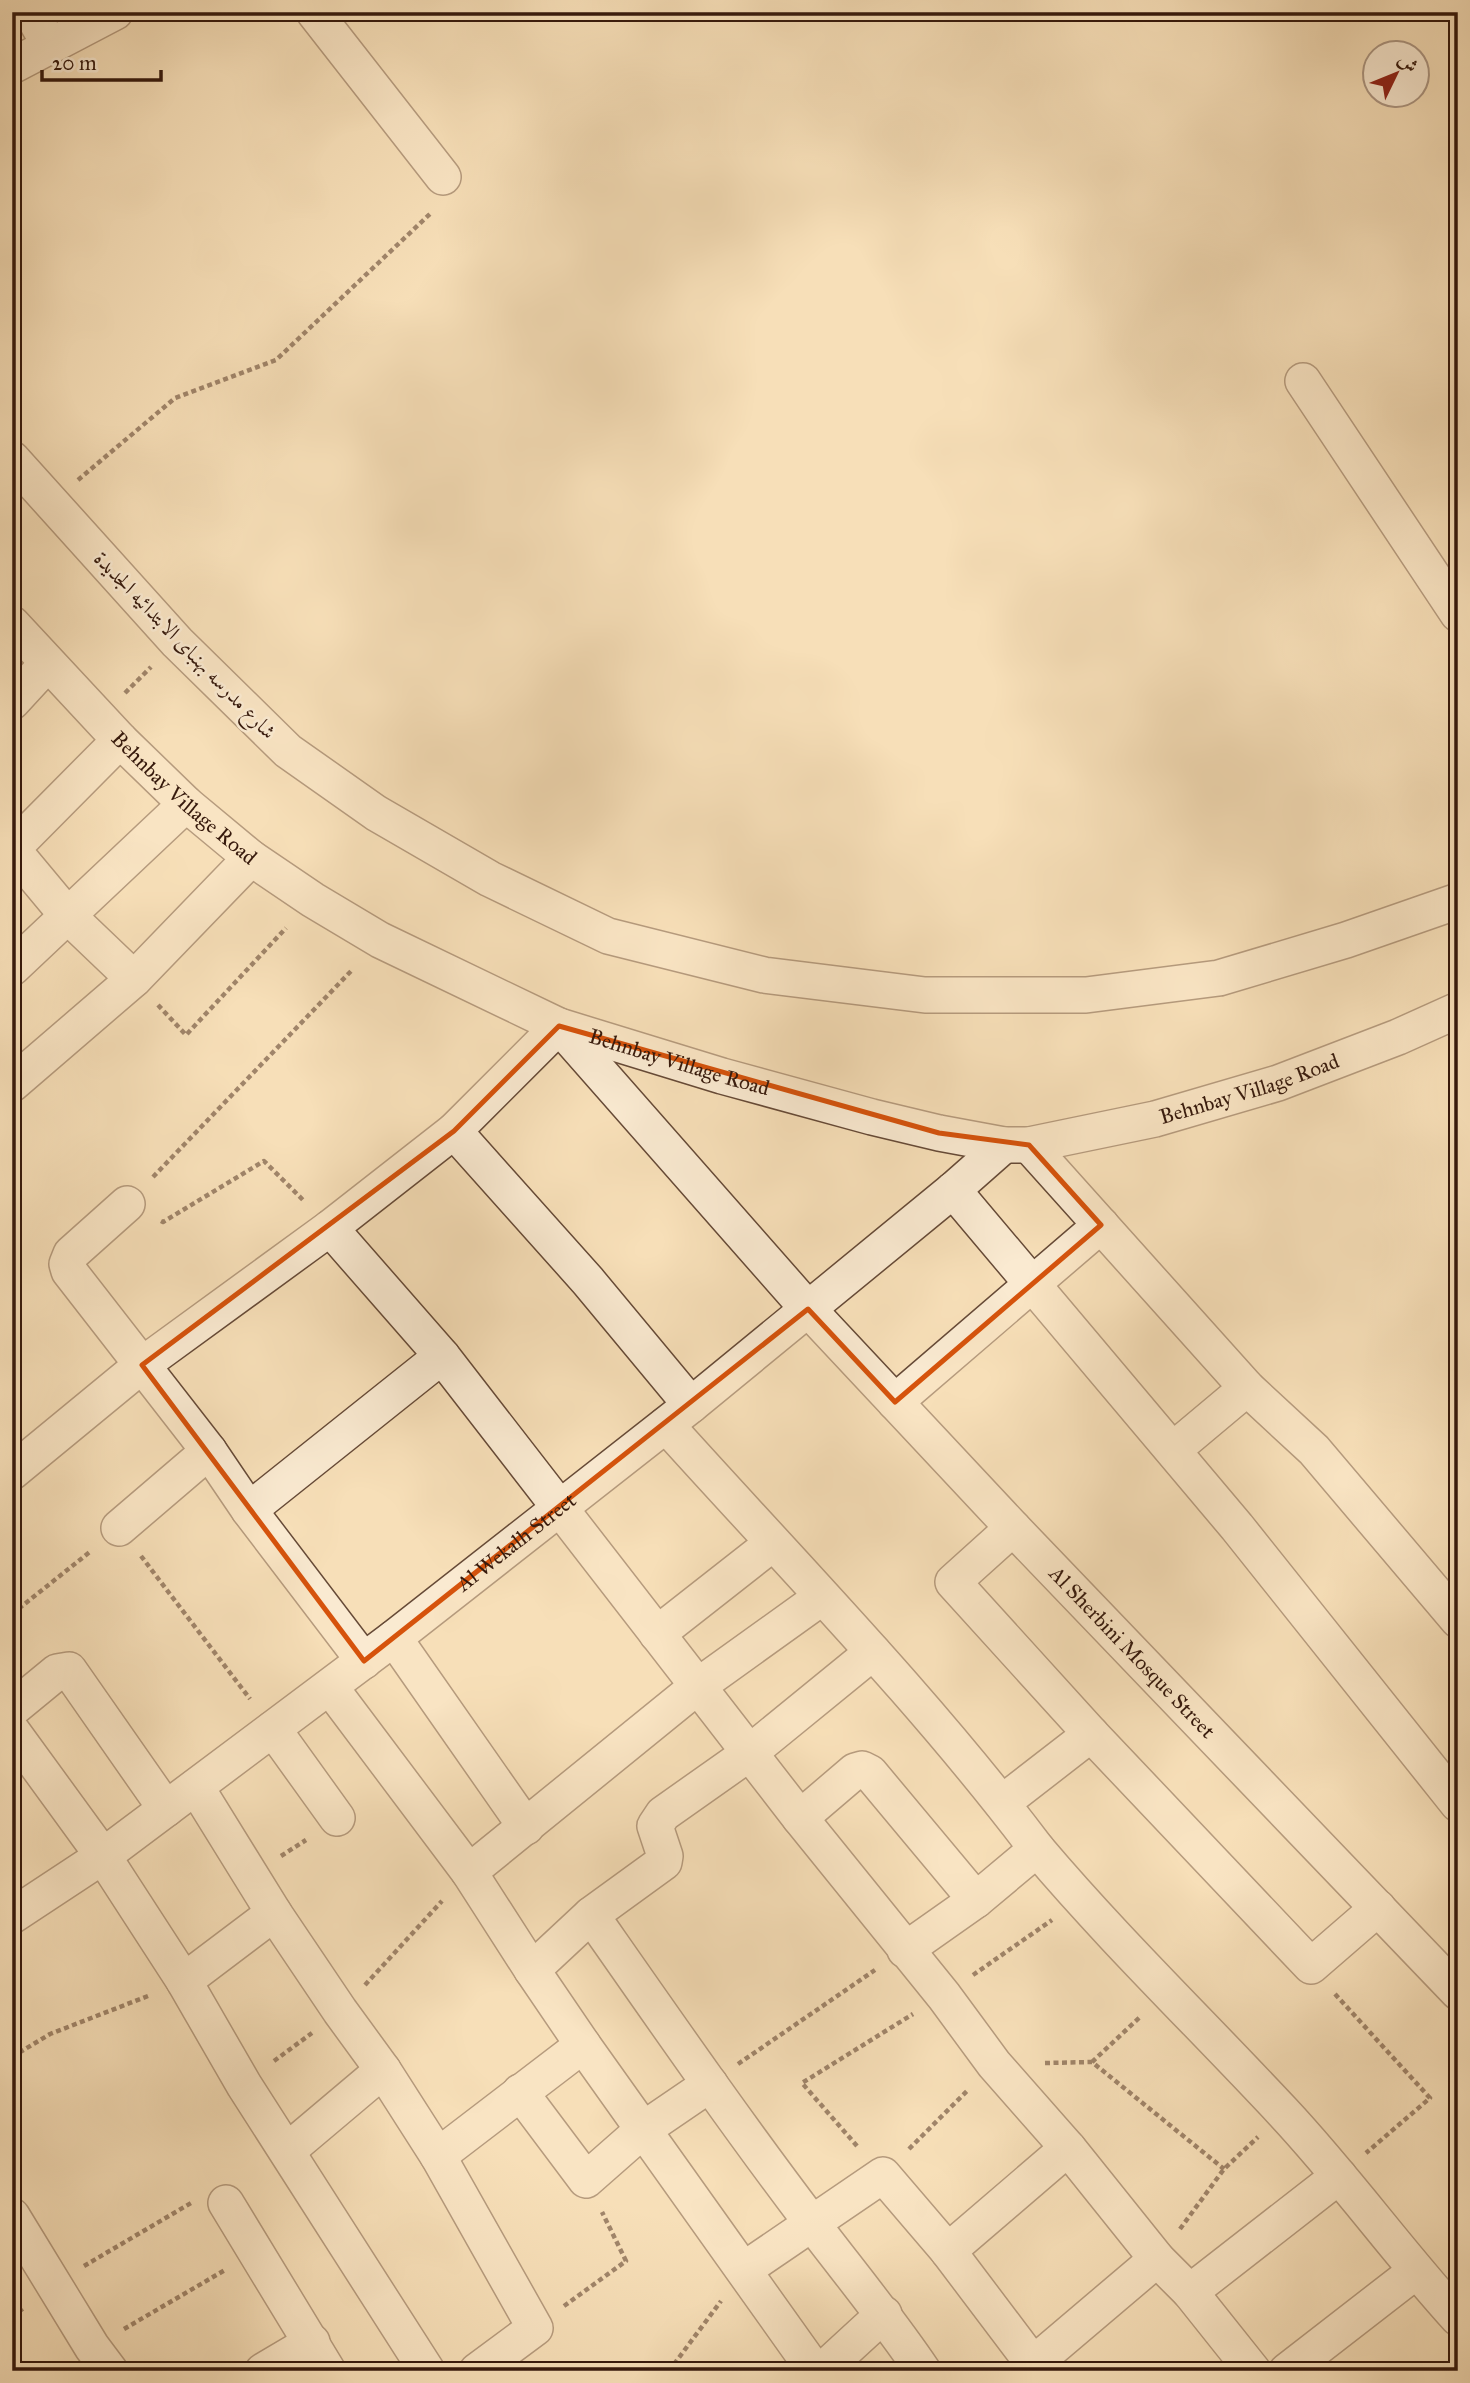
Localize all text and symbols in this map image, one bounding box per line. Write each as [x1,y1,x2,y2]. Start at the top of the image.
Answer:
scale bar [42,38,161,82]
north arrow [1362,38,1432,108]
text: ش [1393,48,1423,77]
text: 20 m [52,50,97,76]
street label: شارع مدرسه بهنباى الابتدائيه الجديدة [85,546,282,748]
street label: Behnbay Village Road [106,726,262,871]
street label: Behnbay Village Road [586,1023,773,1101]
street label: Behnbay Village Road [1156,1048,1343,1130]
street label: Al Wekalh Street [450,1487,582,1598]
street label: Al Sherbini Mosque Street [1043,1560,1221,1744]

